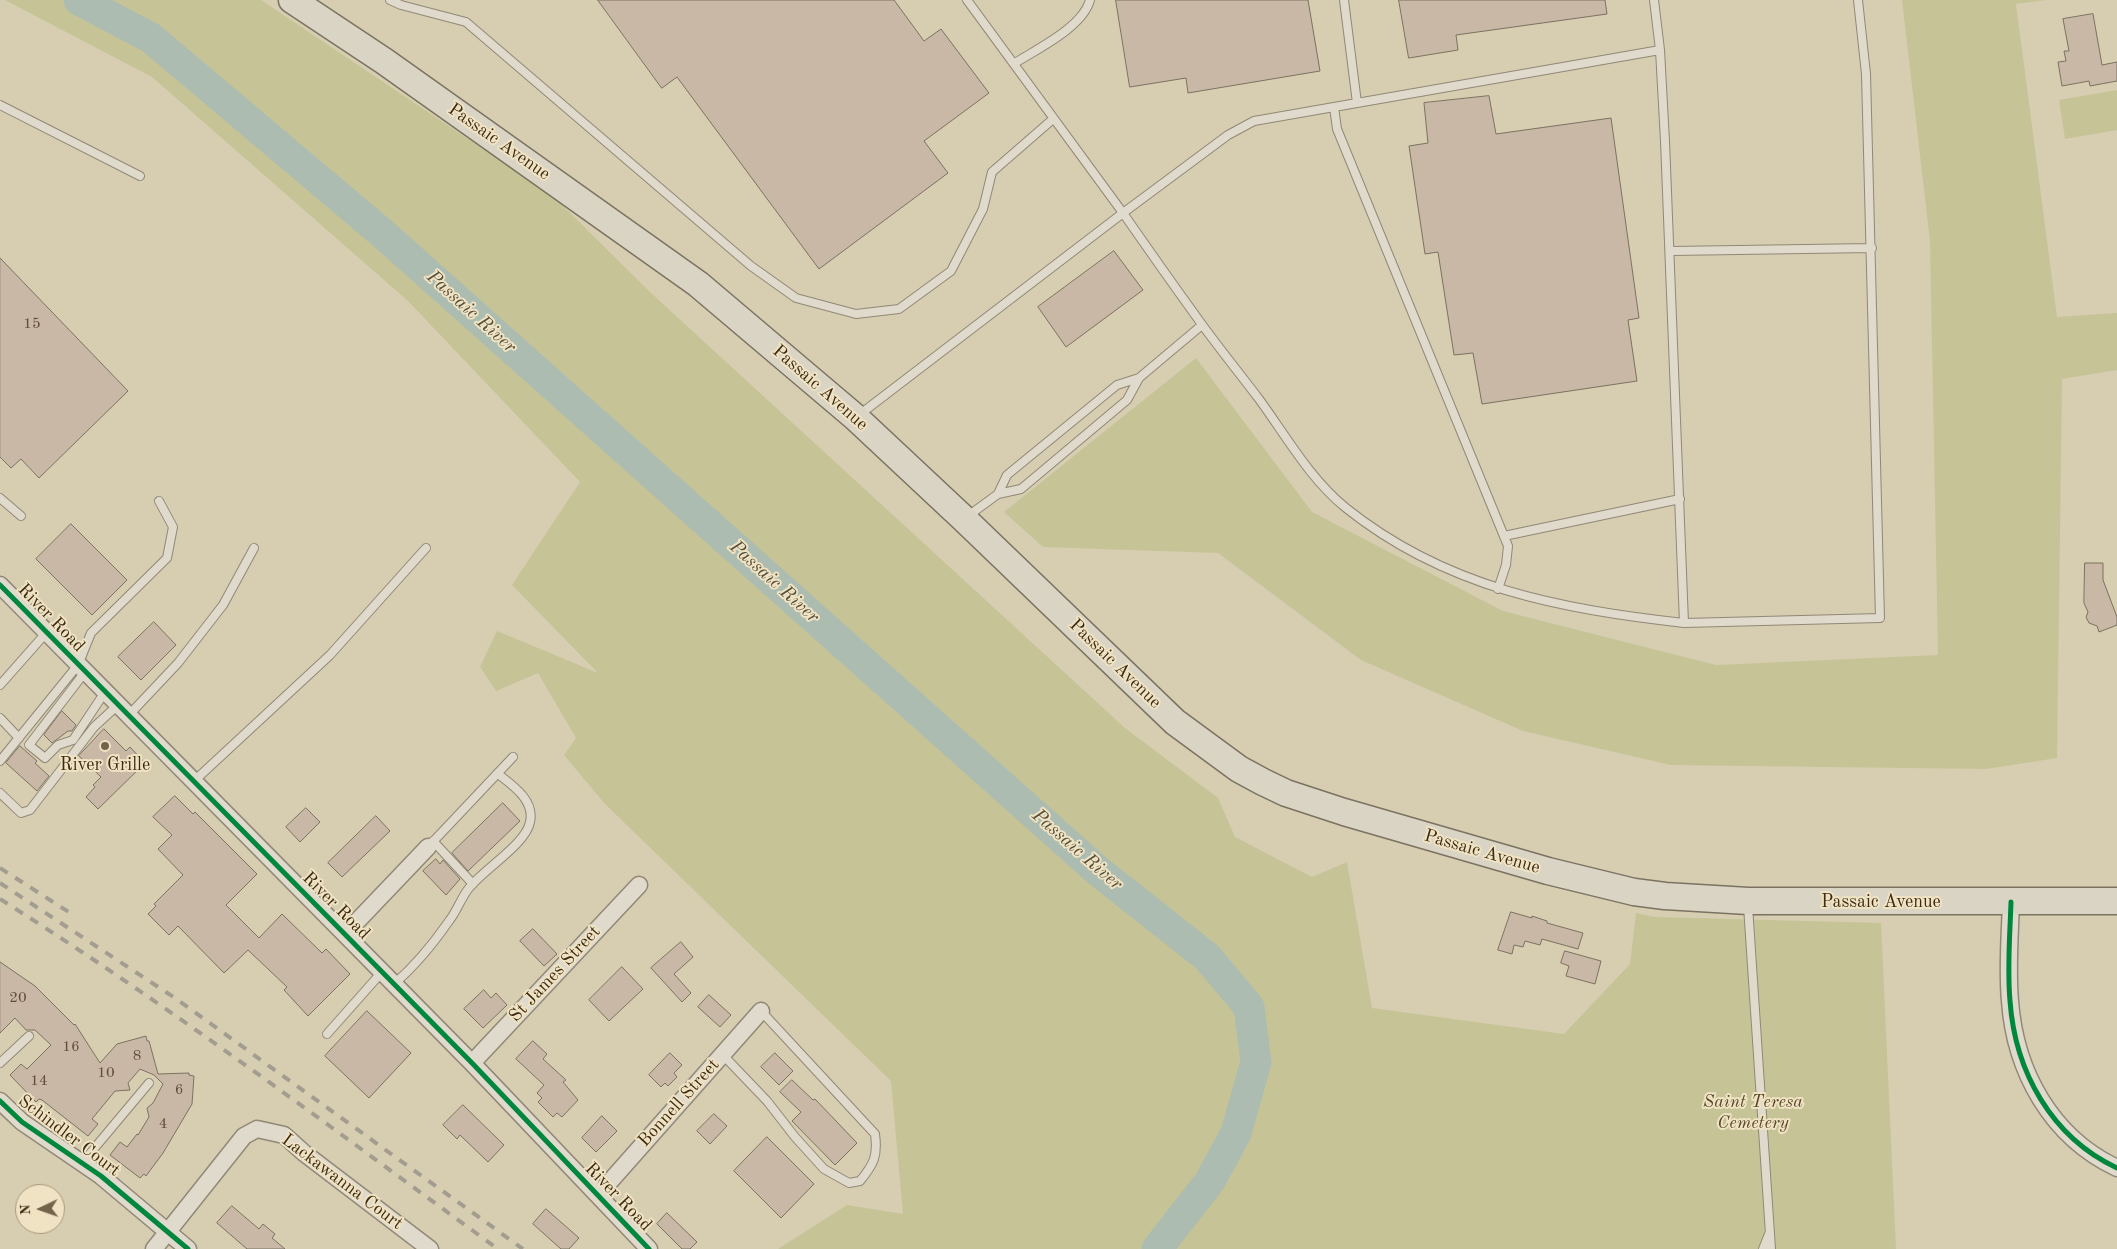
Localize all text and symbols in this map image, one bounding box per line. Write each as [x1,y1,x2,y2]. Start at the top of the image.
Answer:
street label: Passaic Avenue [444,99,554,185]
water label: Passaic River [422,266,520,358]
house number: 15 [23,315,41,333]
street label: Passaic Avenue [768,341,872,435]
water label: Passaic River [725,536,823,628]
street label: River Road [13,579,89,657]
street label: Passaic Avenue [1064,615,1166,713]
marker: River Grille [99,740,111,752]
place label: River Grille [60,754,150,776]
water label: Passaic River [1027,804,1127,896]
street label: Passaic Avenue [1421,825,1543,879]
street label: River Road [298,868,374,944]
street label: Passaic Avenue [1821,891,1941,913]
street label: St James Street [505,921,605,1027]
house number: 20 [9,989,27,1007]
house number: 16 [62,1038,80,1056]
house number: 8 [133,1047,141,1065]
street label: Bonnell Street [634,1054,724,1152]
house number: 10 [97,1064,115,1082]
house number: 14 [30,1072,48,1090]
house number: 6 [175,1081,183,1099]
street label: Schindler Court [14,1090,124,1182]
park label: Saint Teresa Cemetery [1703,1091,1803,1134]
house number: 4 [159,1115,167,1133]
street label: Lackawanna Court [277,1129,407,1235]
street label: River Road [580,1158,656,1236]
north arrow [15,1184,65,1234]
text: N [19,1204,33,1215]

